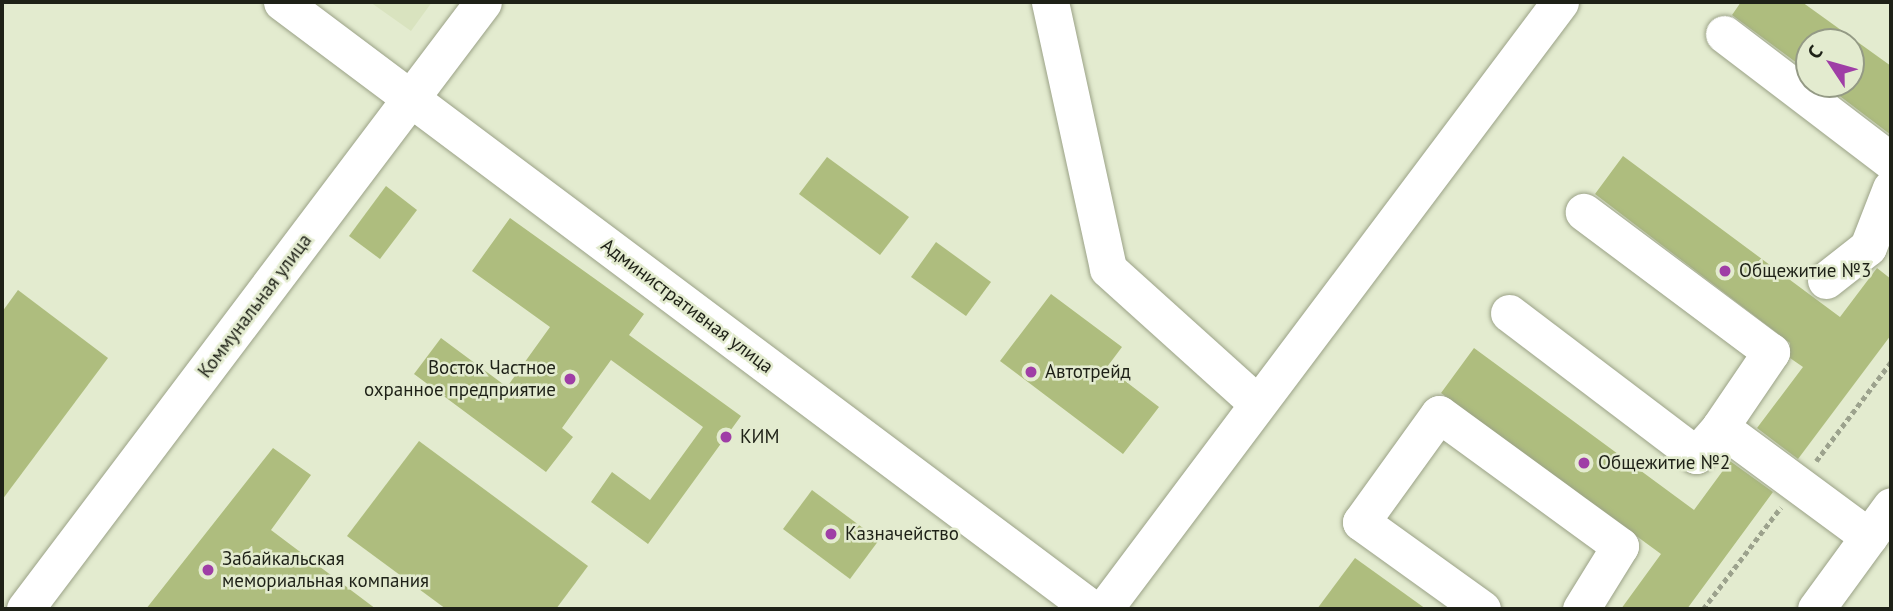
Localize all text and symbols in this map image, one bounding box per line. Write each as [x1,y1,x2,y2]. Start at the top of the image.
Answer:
north arrow [1795,28,1865,98]
text: С [1802,40,1827,63]
street label: Коммунальная улица [194,230,316,382]
street label: Административная улица [596,234,778,378]
place label: Общежитие №3 [1739,260,1871,282]
marker: Общежитие №3 [1717,263,1733,279]
place label: Восток Частное охранное предприятие [364,357,556,401]
place label: Автотрейд [1045,361,1131,383]
marker: Автотрейд [1023,364,1039,380]
marker: Восток Частное охранное предприятие [562,371,578,387]
place label: КИМ [740,426,780,448]
marker: КИМ [718,429,734,445]
place label: Общежитие №2 [1598,452,1730,474]
marker: Общежитие №2 [1576,455,1592,471]
place label: Казначейство [845,523,959,545]
marker: Казначейство [823,526,839,542]
place label: Забайкальская мемориальная компания [222,548,429,592]
marker: Забайкальская мемориальная компания [200,562,216,578]

